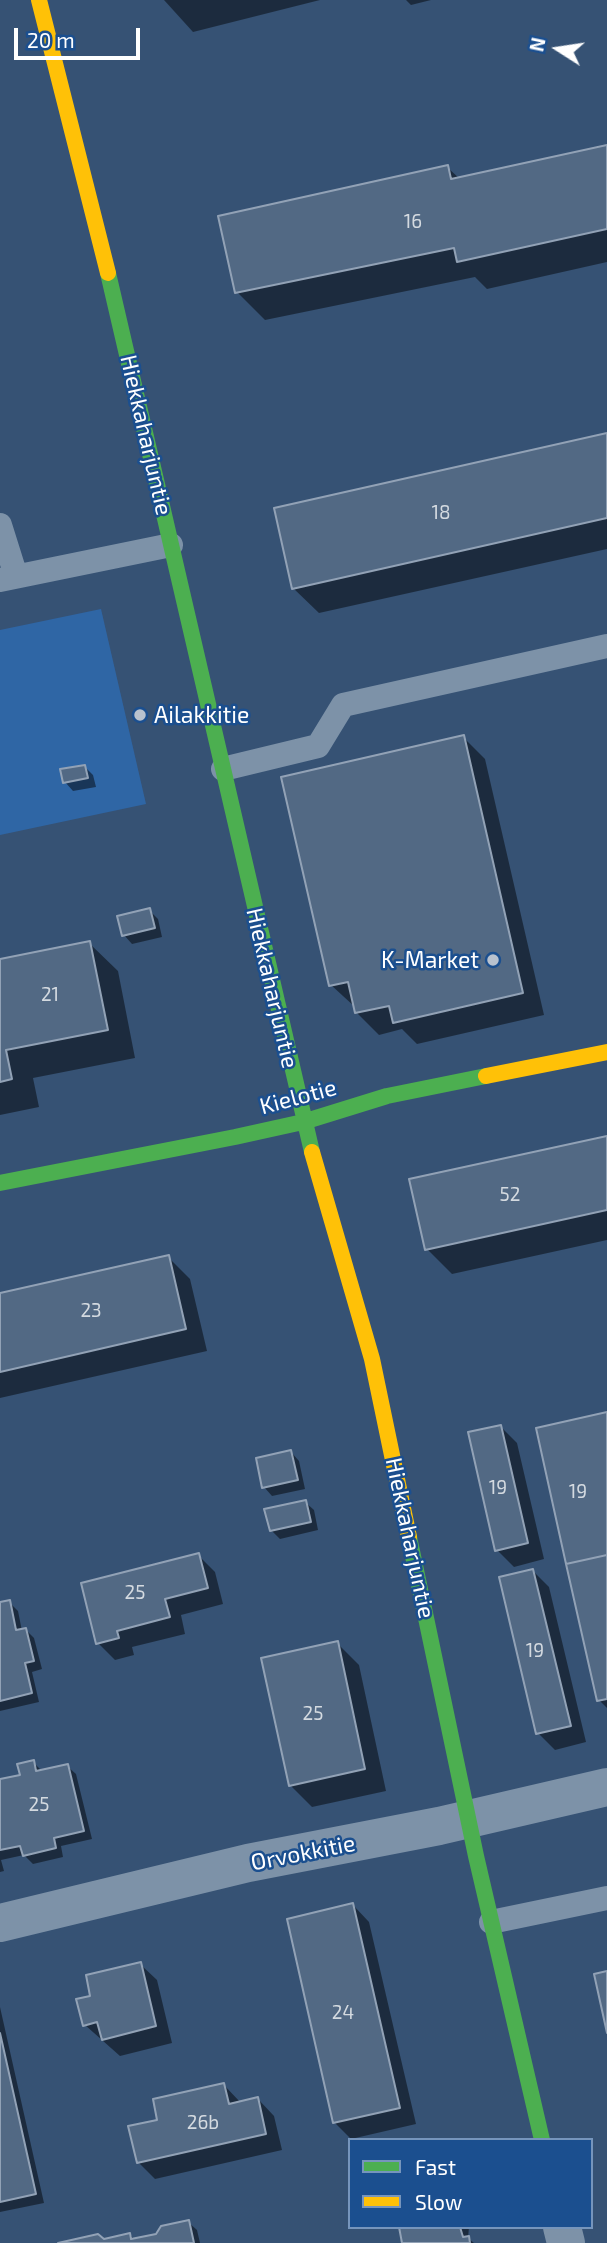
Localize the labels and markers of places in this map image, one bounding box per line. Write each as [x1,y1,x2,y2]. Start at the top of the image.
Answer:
place label: Ailakkitie [154,701,249,729]
marker: Ailakkitie [132,707,148,723]
place label: K-Market [381,946,479,974]
marker: K-Market [485,952,501,968]

